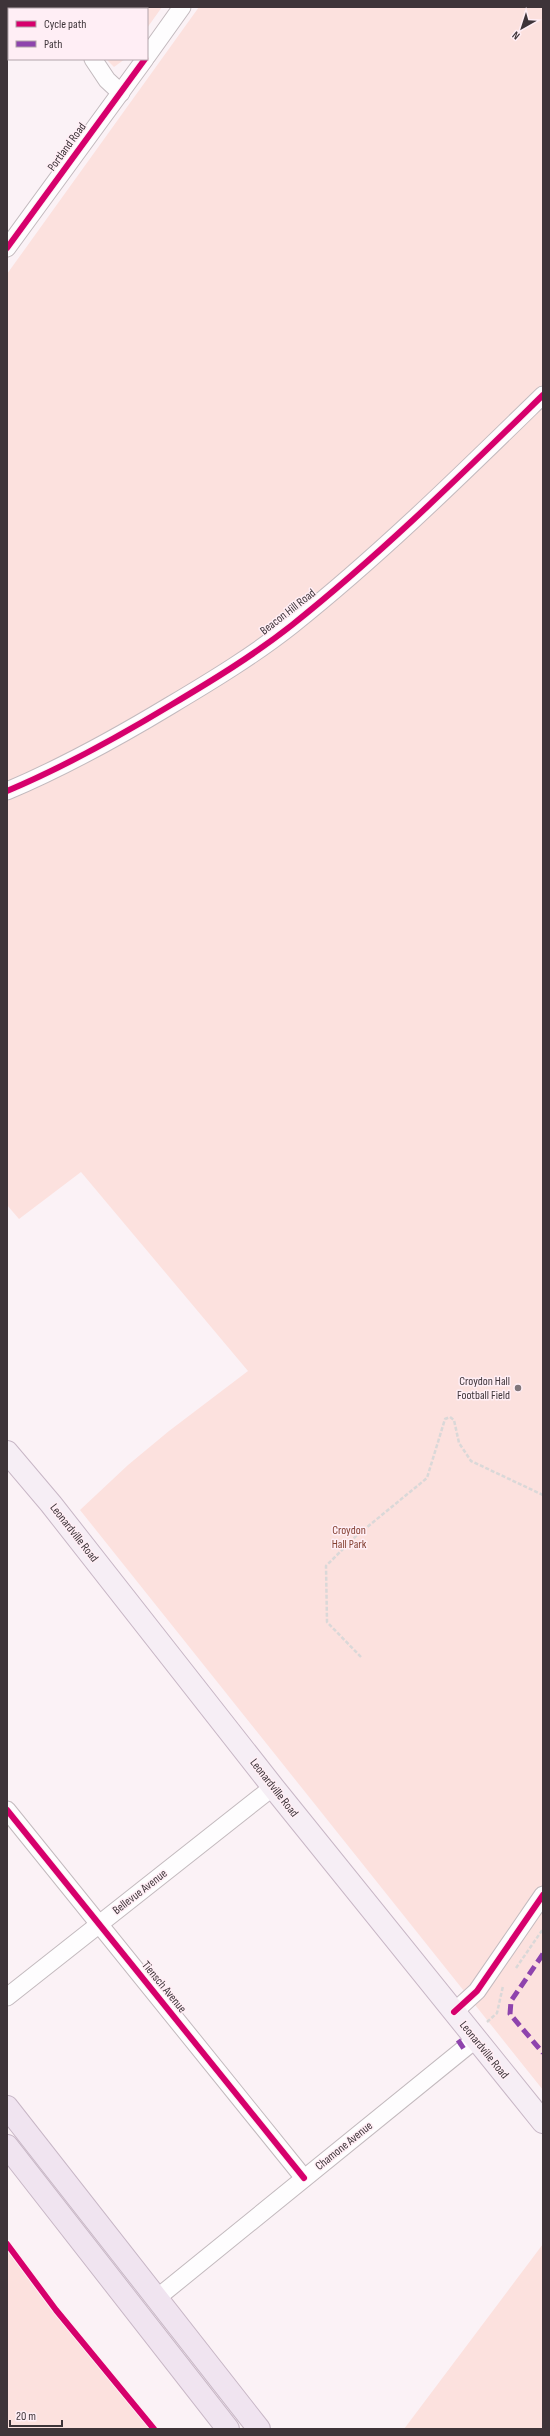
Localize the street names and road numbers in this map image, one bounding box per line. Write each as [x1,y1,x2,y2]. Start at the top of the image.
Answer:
street label: Portland Road [44,120,90,174]
street label: Beacon Hill Road [257,586,319,638]
street label: Leonardville Road [46,1501,102,1565]
street label: Leonardville Road [246,1756,302,1820]
street label: Bellevue Avenue [110,1866,170,1918]
street label: Tiensch Avenue [138,1958,190,2016]
street label: Leonardville Road [456,2018,512,2082]
street label: Chamone Avenue [312,2118,376,2174]

